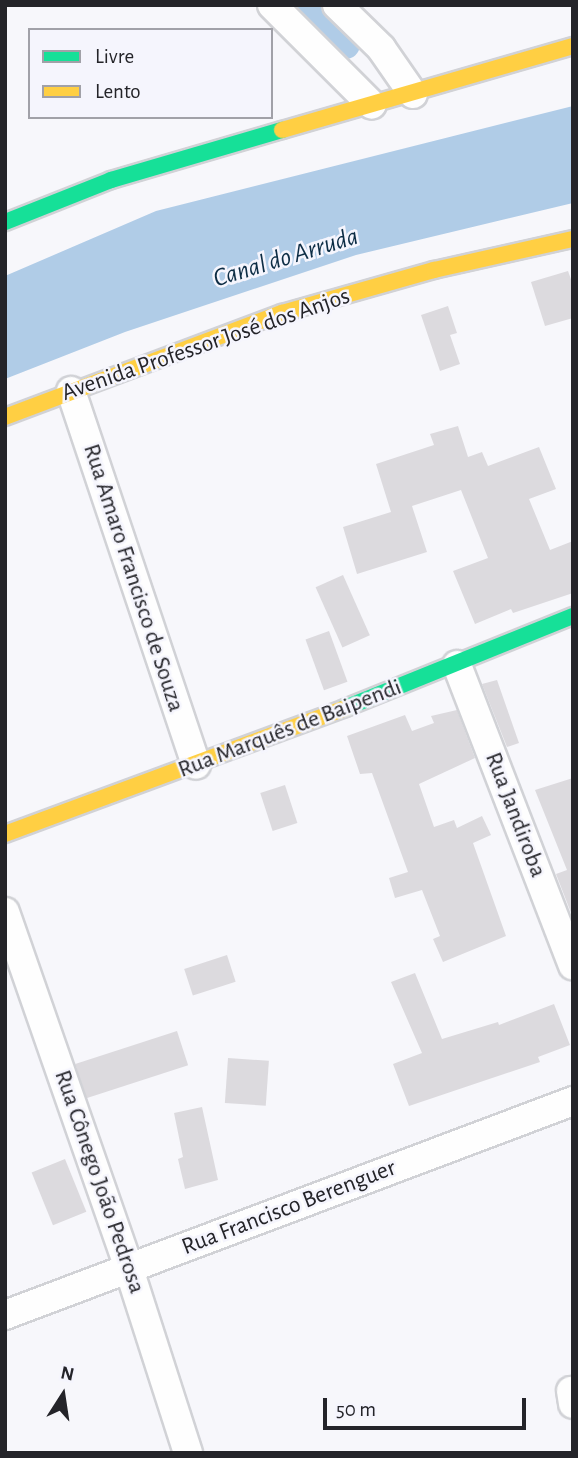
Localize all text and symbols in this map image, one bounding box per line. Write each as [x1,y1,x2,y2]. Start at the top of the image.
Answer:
legend [28,28,273,119]
text: Livre [95,46,134,67]
text: Lento [95,81,141,102]
water label: Canal do Arruda [210,221,362,295]
street label: Avenida Professor José dos Anjos [58,282,354,408]
street label: Rua Amaro Francisco de Souza [76,441,190,715]
street label: Rua Marquês de Baipendi [174,673,406,785]
street label: Rua Jandiroba [478,748,552,882]
street label: Rua Cônego João Pedrosa [47,1067,151,1297]
street label: Rua Francisco Berenguer [178,1154,400,1262]
north arrow [28,1360,98,1430]
text: N [59,1363,76,1385]
scale bar [326,1384,529,1428]
text: 50 m [336,1399,376,1420]

